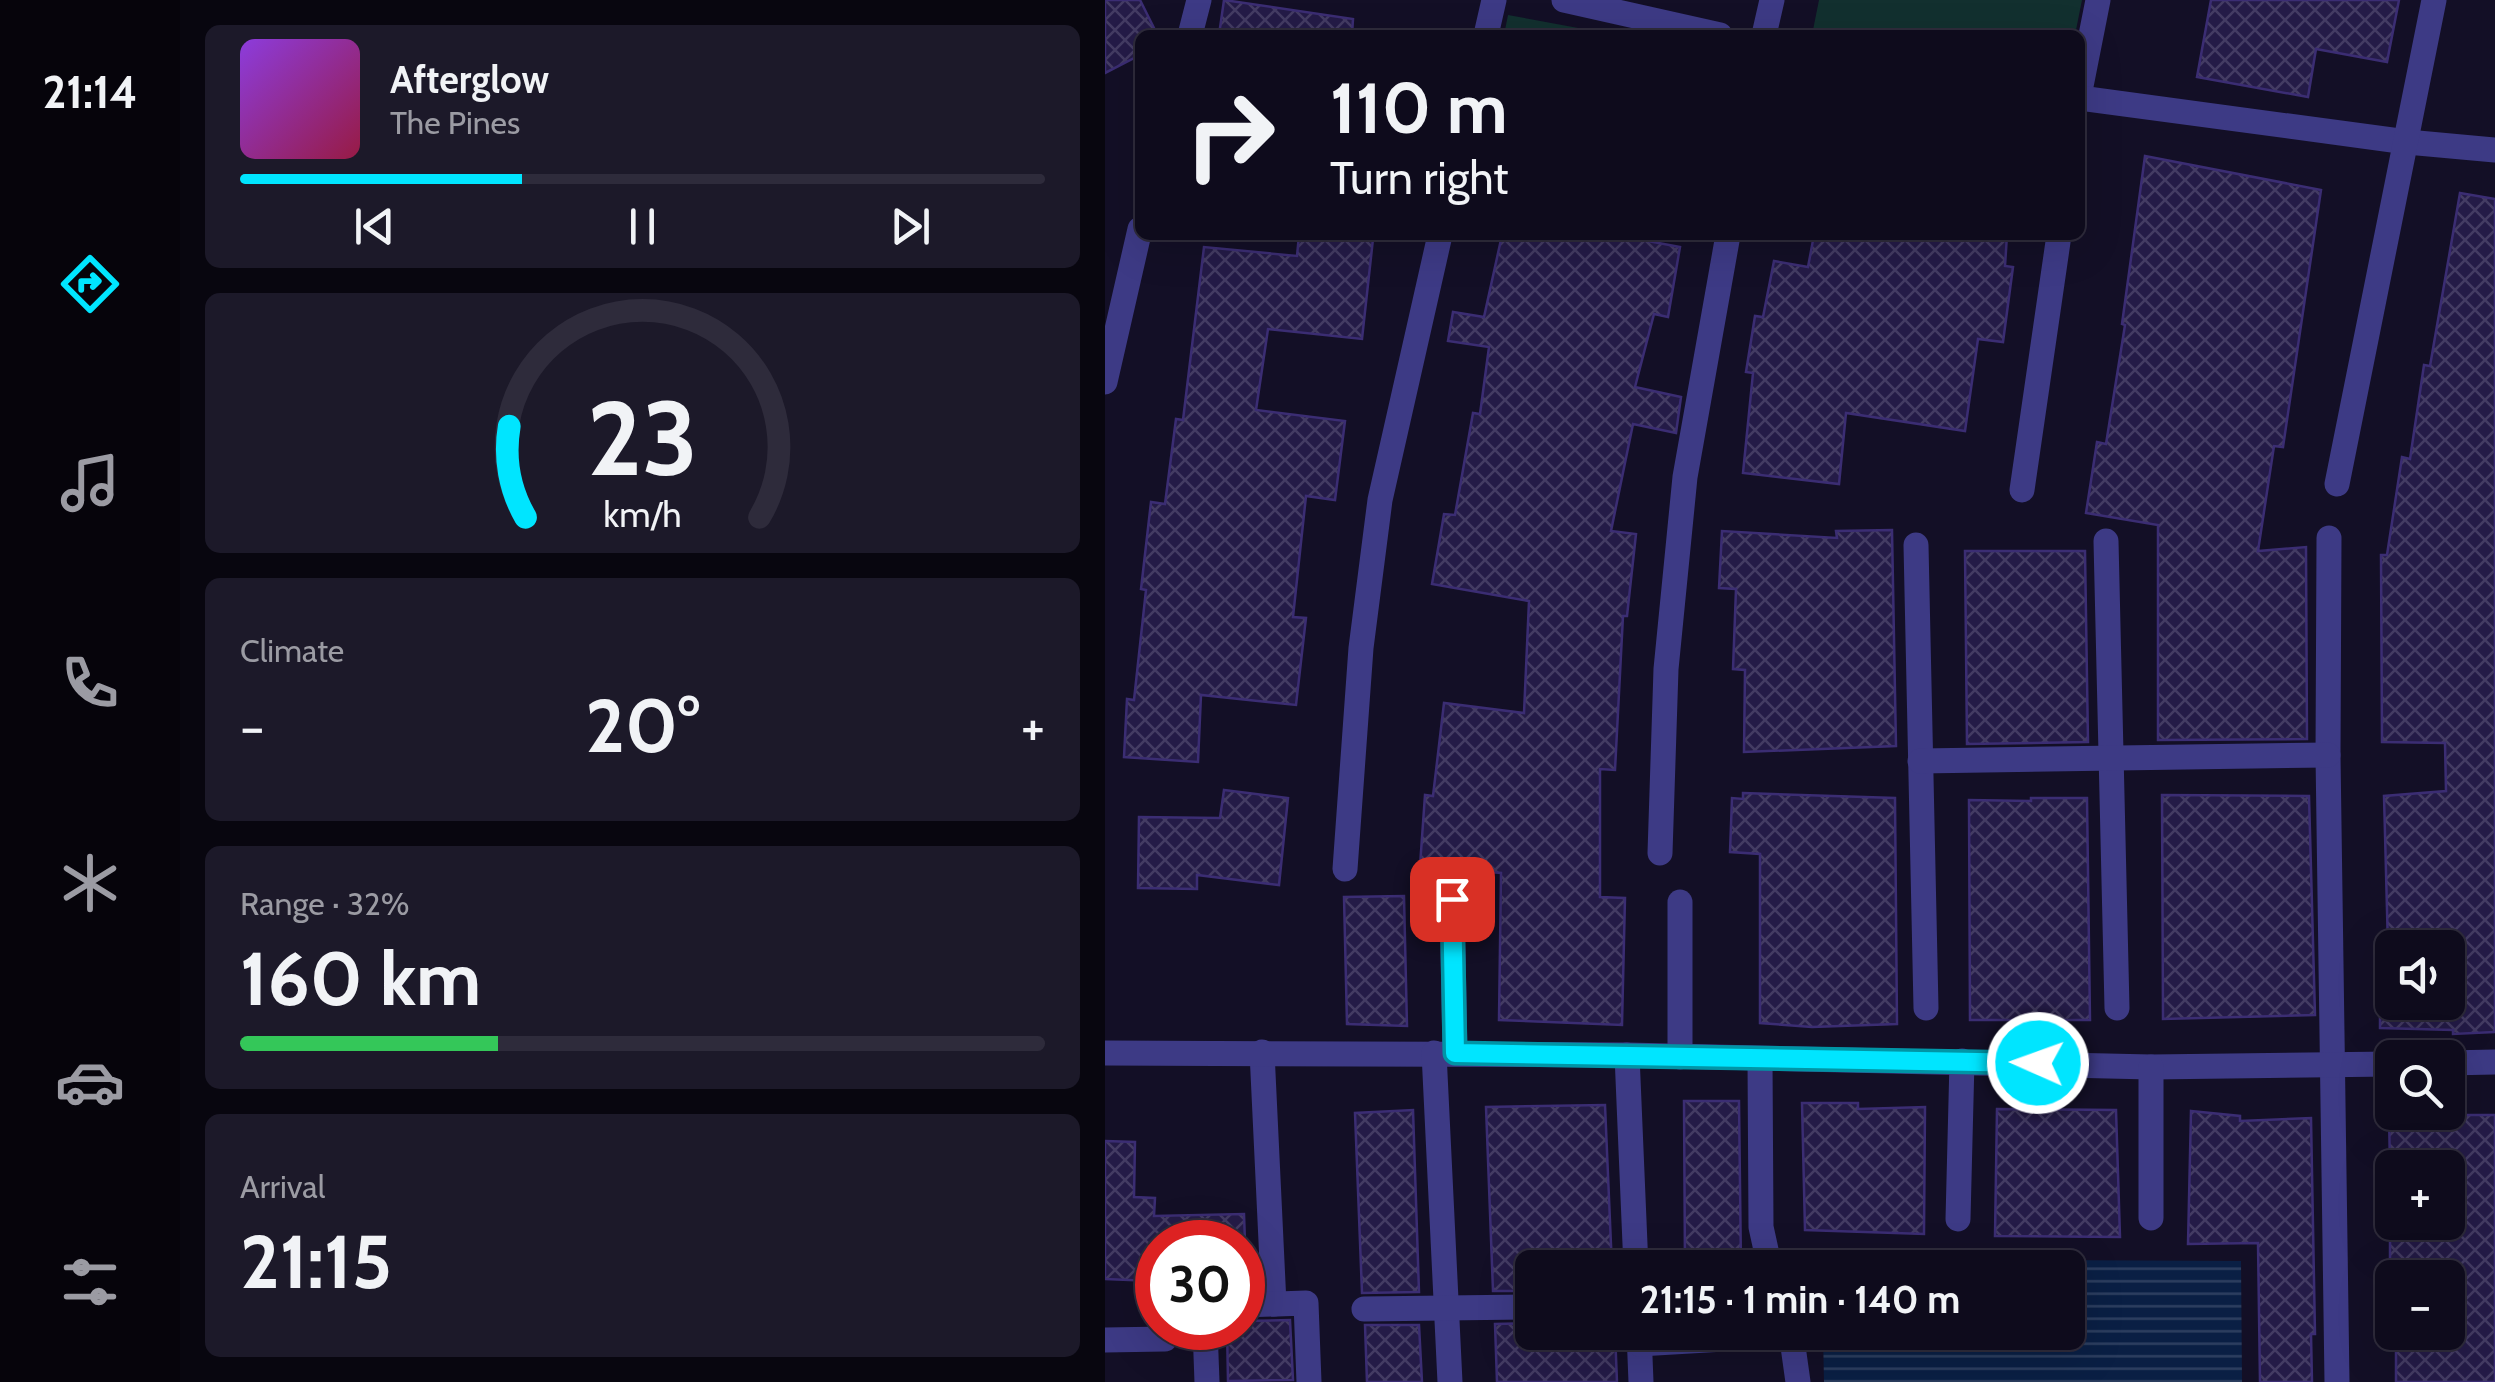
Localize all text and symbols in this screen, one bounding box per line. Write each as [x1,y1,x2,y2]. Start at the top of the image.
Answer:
text: Afterglow [390,56,549,103]
text: 21:14 [43,65,137,119]
text: 110 m [1330,65,1508,151]
icon: right [1165,70,1295,200]
text: The Pines [390,103,520,142]
text: Turn right [1330,151,1509,205]
icon: previous [347,199,402,254]
icon: pause [615,199,670,254]
icon: next [883,199,938,254]
icon: directions [55,249,125,319]
text: 23 [587,375,698,501]
icon: music [55,448,125,518]
text: km/h [603,493,682,536]
text: Climate [240,631,344,670]
icon: phone [55,648,125,718]
text: 20° [585,680,700,771]
text: − [240,693,264,760]
text: + [1021,693,1045,760]
icon: climate [55,848,125,918]
pin [1410,857,1495,942]
icon: arrive [1425,872,1480,927]
text: Range · 32% [240,884,410,923]
map controls [2375,930,2465,1350]
button: sound [2375,930,2465,1020]
text: 160 km [240,933,481,1024]
position arrow [1986,1011,2090,1115]
button: search [2375,1040,2465,1130]
icon: car [55,1047,125,1117]
button: + [2375,1150,2465,1240]
text: Arrival [240,1167,325,1206]
text: 21:15 [240,1216,392,1307]
speed limit sign: 30 [1135,1220,1265,1350]
icon: filters [55,1247,125,1317]
button: − [2375,1260,2465,1350]
text: 21:15 · 1 min · 140 m [1640,1276,1960,1323]

